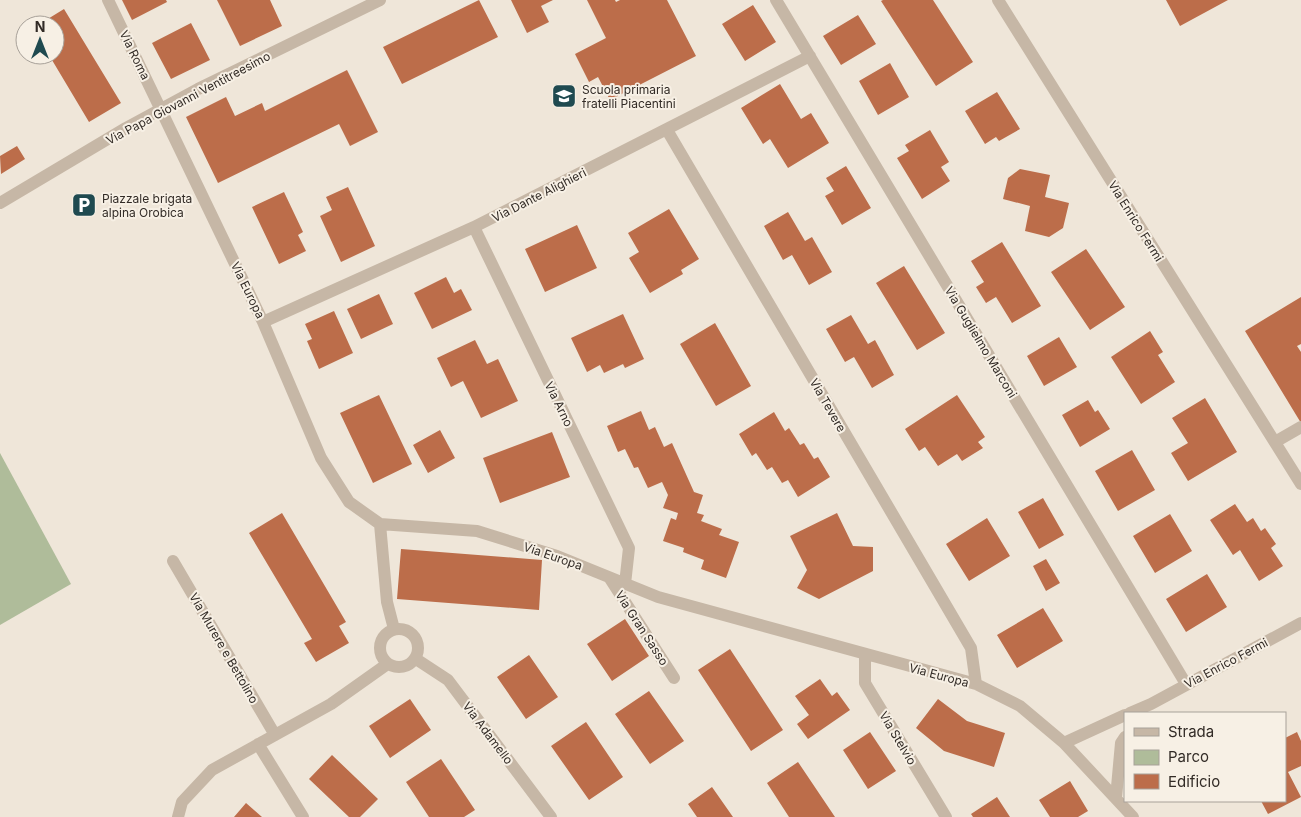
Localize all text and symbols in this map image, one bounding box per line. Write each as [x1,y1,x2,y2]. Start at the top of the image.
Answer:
north arrow [15,15,65,65]
text: N [35,18,45,35]
street label: Via Roma [117,28,153,82]
street label: Via Papa Giovanni Ventitreesimo [103,48,273,148]
place label: Scuola primaria fratelli Piacentini [582,82,676,111]
school or university icon: Scuola primaria fratelli Piacentini [551,83,577,109]
street label: Via Dante Alighieri [489,165,589,225]
street label: Via Enrico Fermi [1105,178,1167,264]
place label: Piazzale brigata alpina Orobica [102,191,192,220]
parking icon: Piazzale brigata alpina Orobica [71,192,97,218]
street label: Via Europa [228,259,268,321]
street label: Via Guglielmo Marconi [942,284,1020,401]
street label: Via Tevere [807,375,849,435]
street label: Via Arno [542,379,576,429]
street label: Via Europa [522,539,584,573]
street label: Via Gran Sasso [612,588,672,668]
street label: Via Murere e Bettolino [186,590,262,706]
street label: Via Enrico Fermi [1182,635,1270,691]
street label: Via Europa [907,660,971,690]
street label: Via Adamello [460,699,516,767]
street label: Via Stelvio [876,709,920,767]
legend [1124,712,1286,802]
text: Strada [1168,722,1214,741]
text: Parco [1168,747,1209,766]
text: Edificio [1168,772,1220,791]

